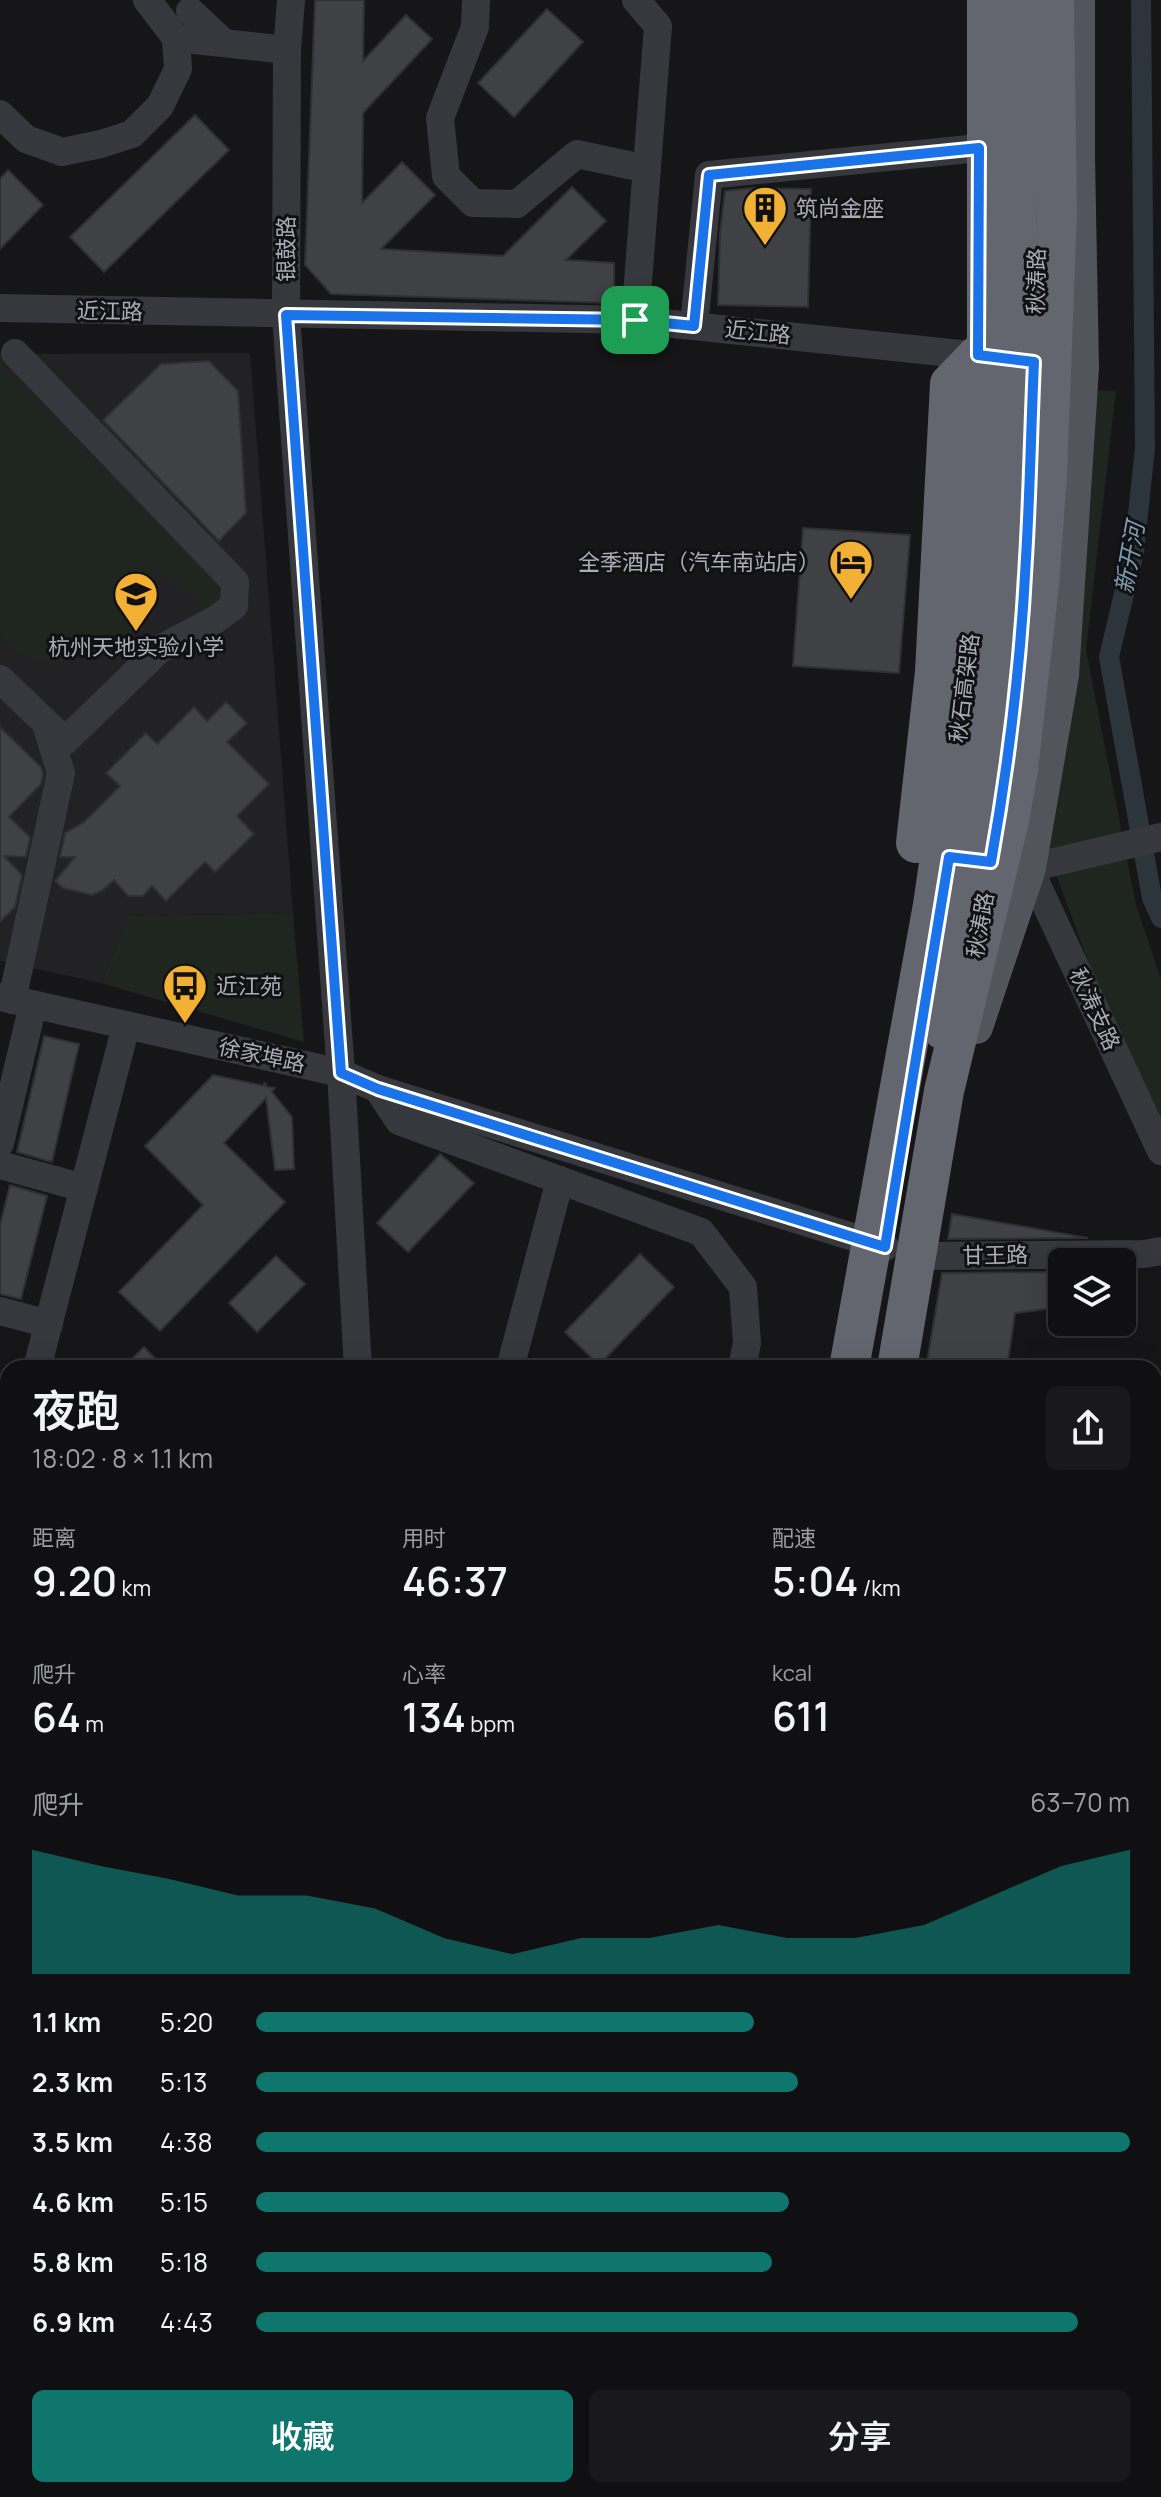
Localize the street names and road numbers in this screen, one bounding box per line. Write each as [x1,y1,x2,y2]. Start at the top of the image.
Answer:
street label: 银鼓路 [271,216,301,282]
street label: 秋涛路 [1020,248,1052,314]
street label: 近江路 [77,295,143,327]
street label: 近江路 [724,314,792,350]
street label: 秋石高架路 [942,632,986,744]
street label: 秋涛路 [959,890,1001,960]
street label: 秋涛支路 [1063,963,1127,1055]
street label: 徐家埠路 [216,1031,308,1079]
street label: 甘王路 [962,1239,1028,1271]

